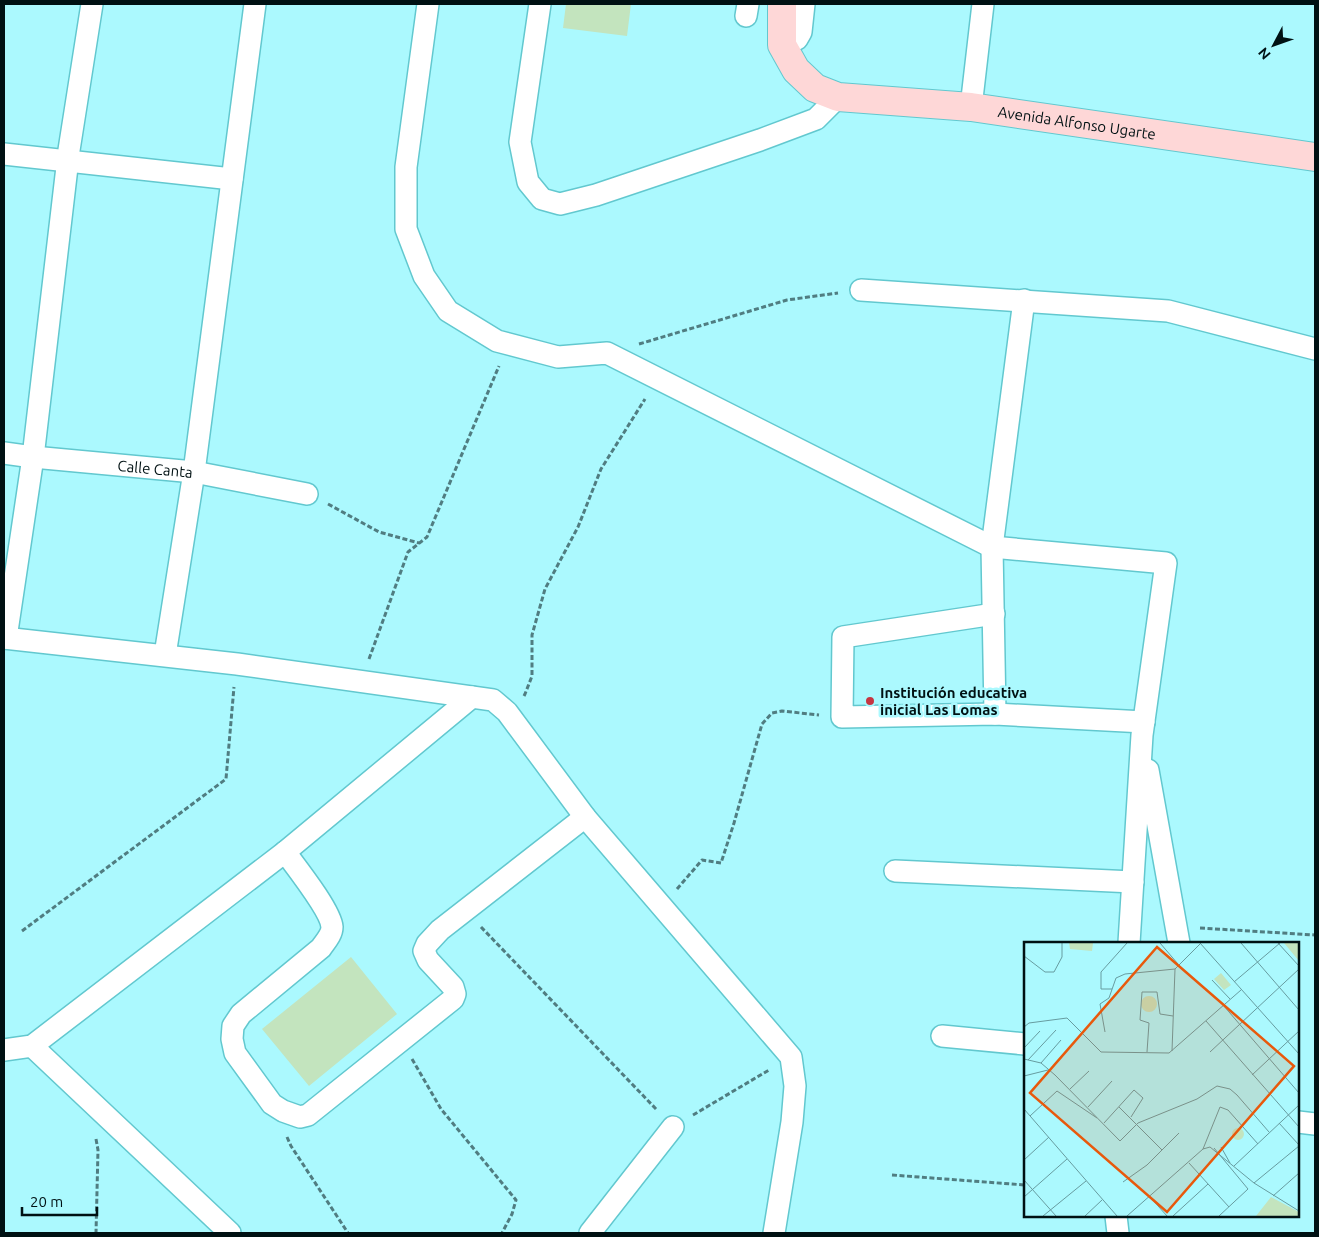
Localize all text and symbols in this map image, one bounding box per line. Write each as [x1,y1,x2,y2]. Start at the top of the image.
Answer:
north arrow [1249,20,1299,70]
text: N [1255,44,1274,63]
street label: Avenida Alfonso Ugarte [997,103,1157,142]
street label: Calle Canta [117,456,194,480]
place label: Institución educativa inicial Las Lomas [880,684,1027,718]
marker: Institución educativa inicial Las Lomas [864,695,876,707]
inset map [1024,942,1299,1217]
scale bar [22,1184,98,1216]
text: 20 m [30,1193,63,1210]

